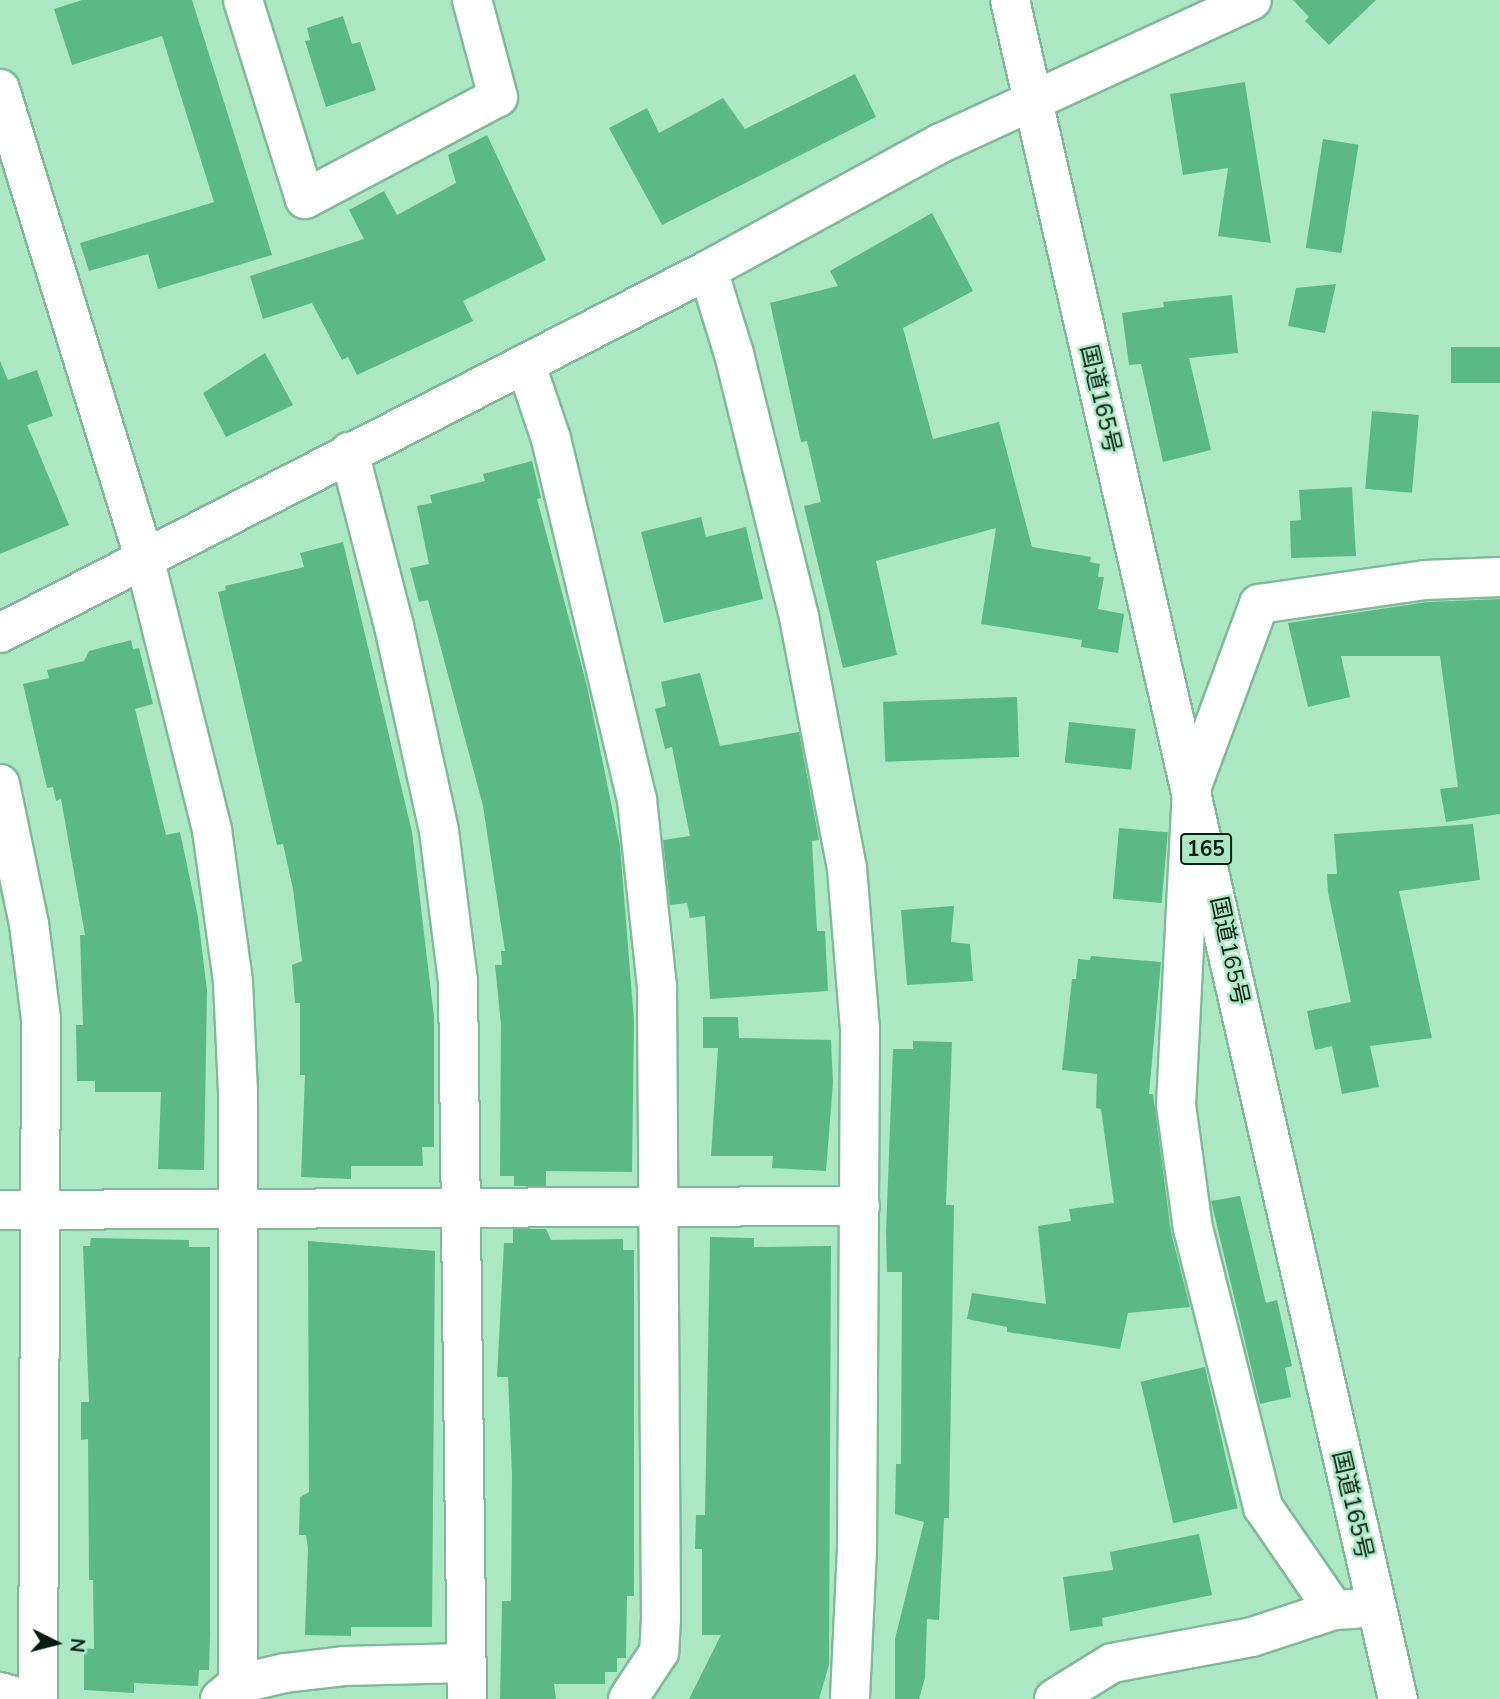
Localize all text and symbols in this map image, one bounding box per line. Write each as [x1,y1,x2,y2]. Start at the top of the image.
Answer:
street label: 国道165号 [1074,342,1126,456]
road number: 165 [1180,832,1232,866]
street label: 国道165号 [1204,894,1254,1008]
street label: 国道165号 [1326,1448,1378,1562]
north arrow [21,1608,91,1678]
text: N [63,1637,91,1654]

